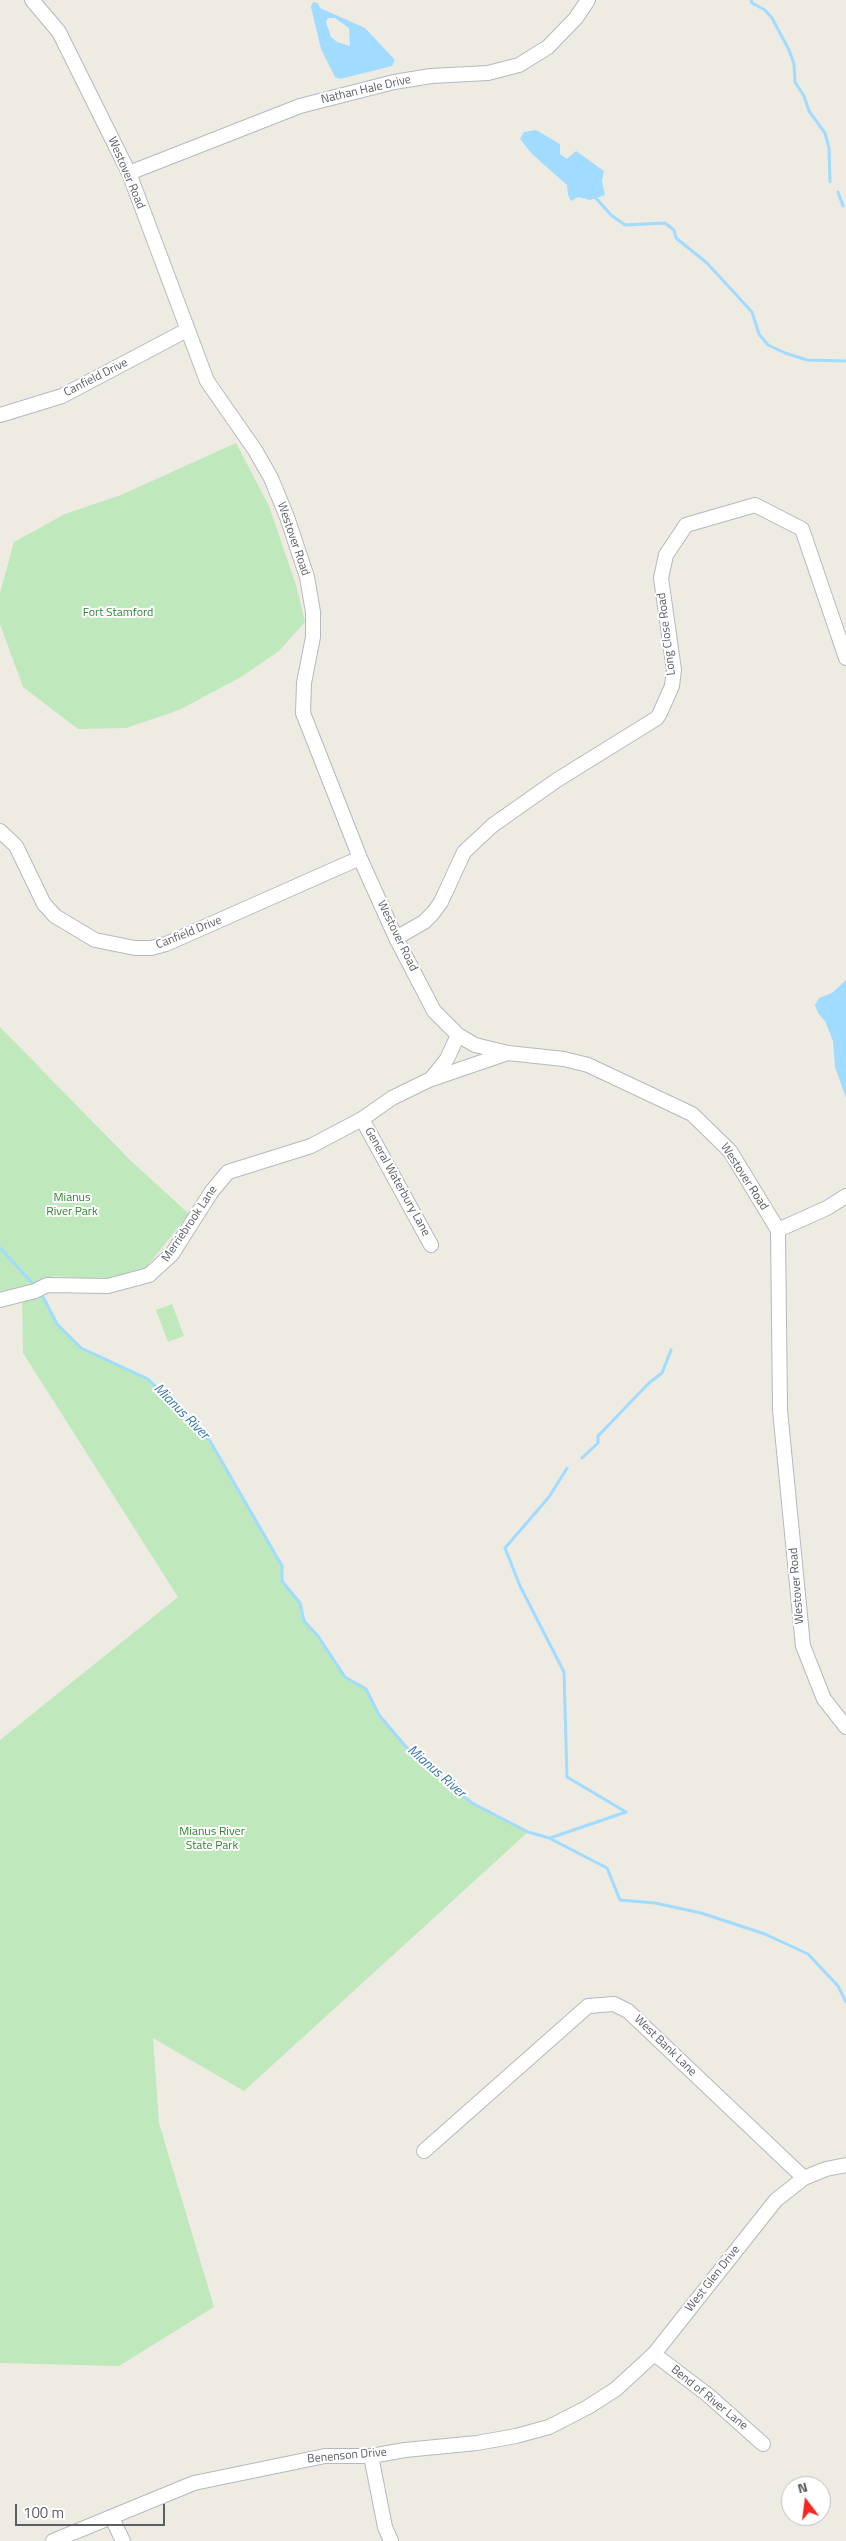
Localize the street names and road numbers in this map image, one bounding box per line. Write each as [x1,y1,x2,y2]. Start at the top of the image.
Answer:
street label: Nathan Hale Drive [320,73,412,107]
street label: Westover Road [104,135,148,211]
street label: Canfield Drive [62,356,130,400]
street label: Westover Road [274,500,312,578]
street label: Long Close Road [655,592,679,676]
street label: Westover Road [374,898,420,974]
street label: Canfield Drive [154,913,224,953]
street label: General Waterbury Lane [361,1125,433,1239]
street label: Westover Road [717,1141,771,1213]
street label: Merriebrook Lane [159,1183,221,1265]
street label: Westover Road [786,1547,808,1625]
street label: West Bank Lane [631,2013,699,2079]
street label: West Glen Drive [683,2243,743,2315]
street label: Bend of River Lane [668,2363,750,2433]
street label: Benenson Drive [307,2445,387,2467]

